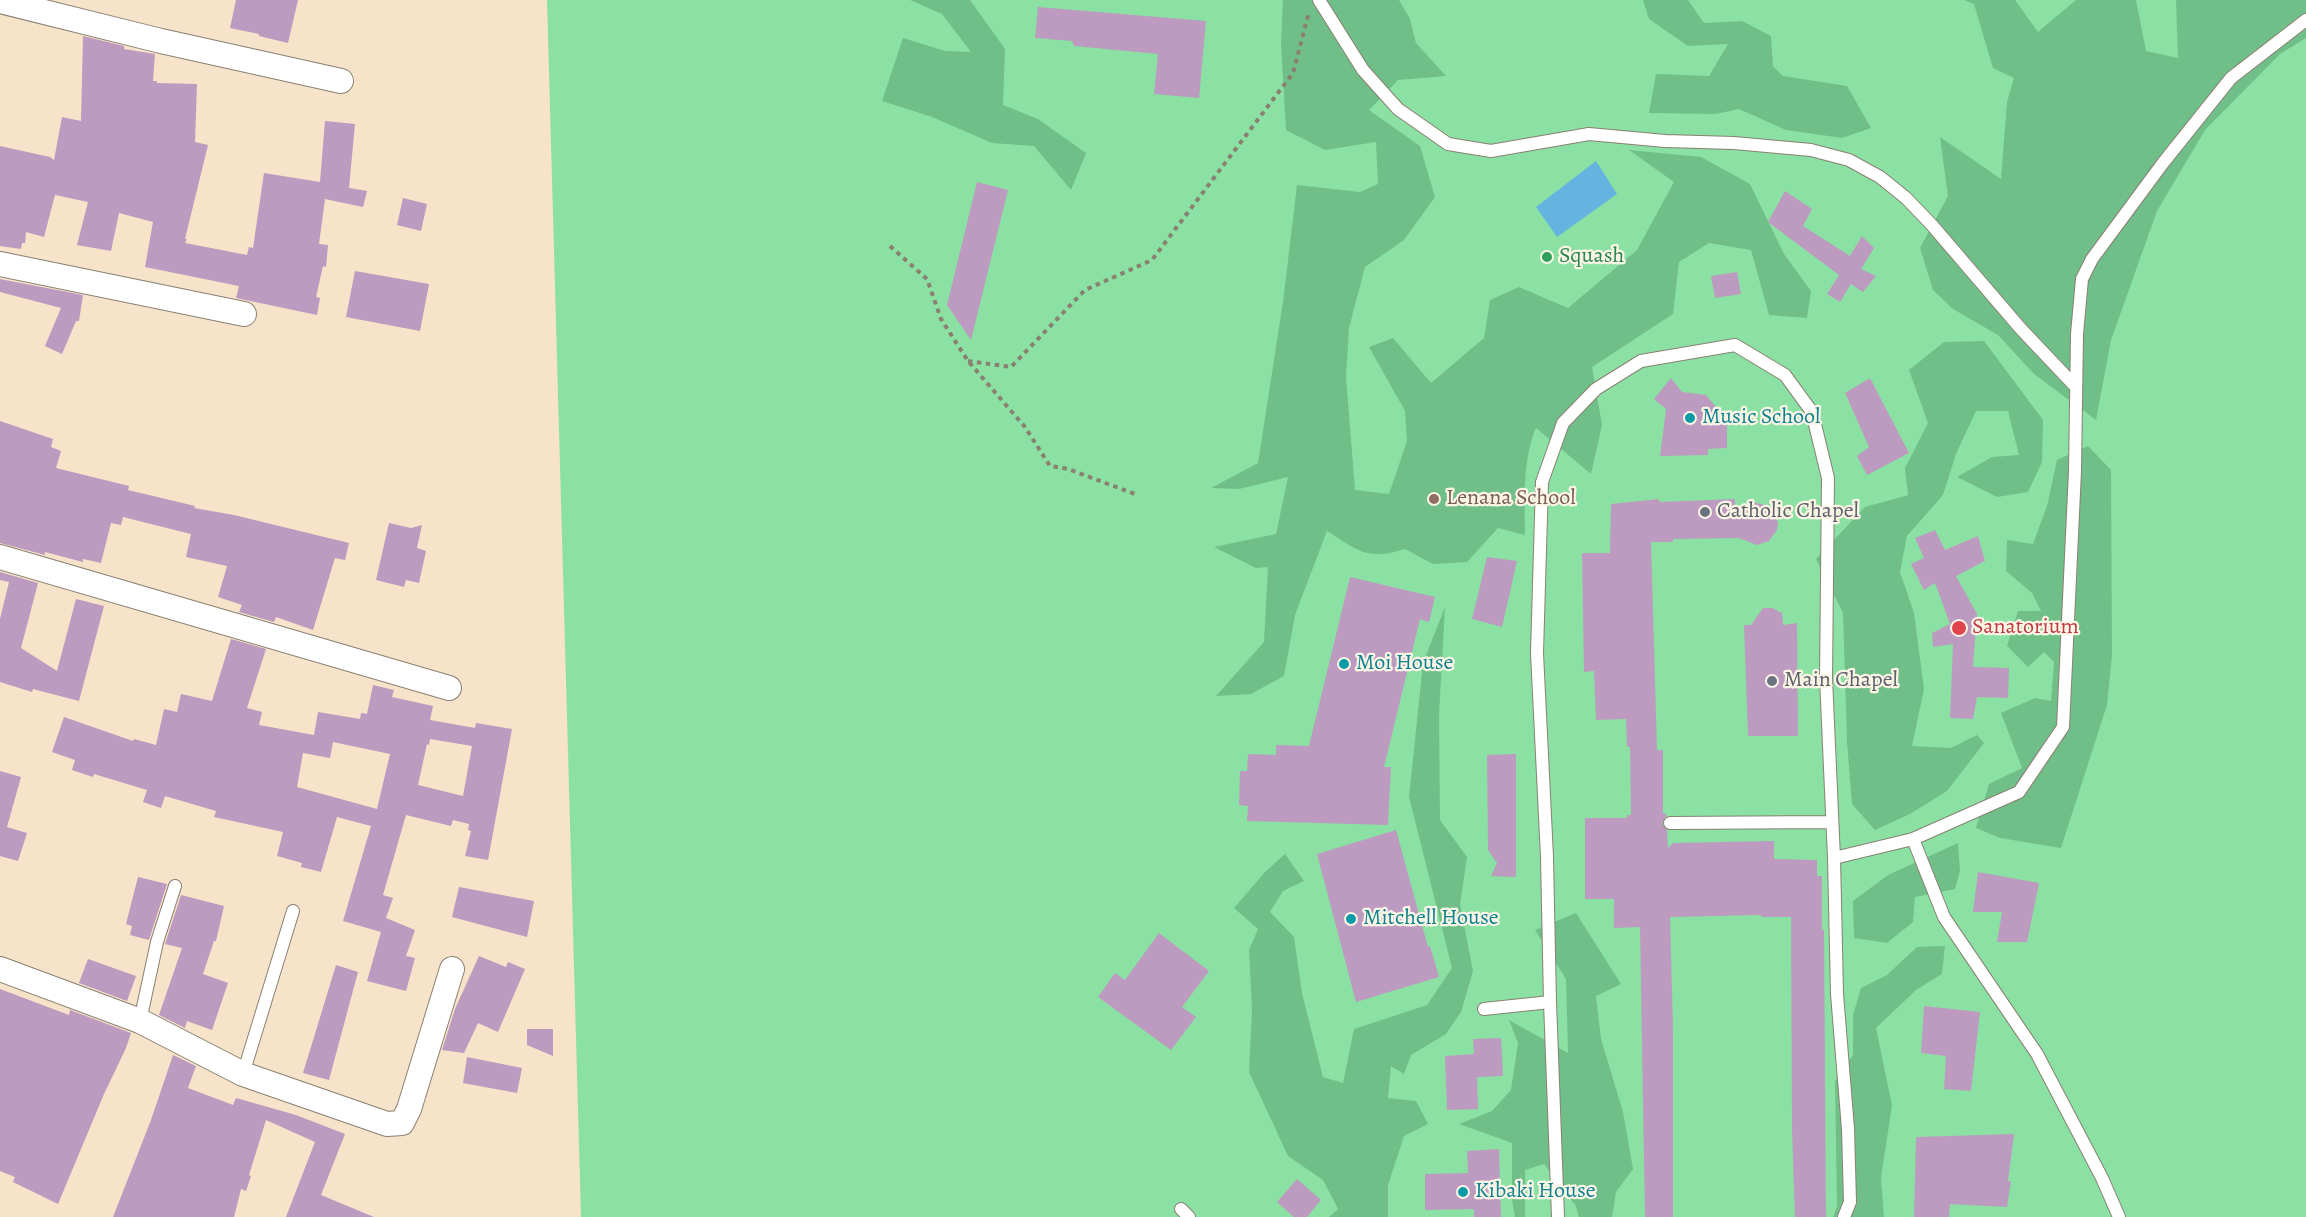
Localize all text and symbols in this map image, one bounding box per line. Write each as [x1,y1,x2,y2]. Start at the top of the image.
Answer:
place label: Squash [1559,244,1624,270]
marker: Squash [1540,250,1554,264]
place label: Music School [1702,405,1820,431]
marker: Music School [1683,411,1697,425]
place label: Lenana School [1446,486,1576,512]
marker: Lenana School [1427,492,1441,506]
place label: Catholic Chapel [1717,499,1859,525]
marker: Catholic Chapel [1698,505,1712,519]
place label: Sanatorium [1972,615,2079,641]
marker: Sanatorium [1950,619,1968,637]
place label: Moi House [1356,651,1453,677]
marker: Moi House [1337,657,1351,671]
place label: Main Chapel [1784,668,1898,694]
marker: Main Chapel [1765,674,1779,688]
place label: Mitchell House [1363,906,1499,932]
marker: Mitchell House [1344,912,1358,926]
place label: Kibaki House [1475,1179,1596,1205]
marker: Kibaki House [1456,1185,1470,1199]

